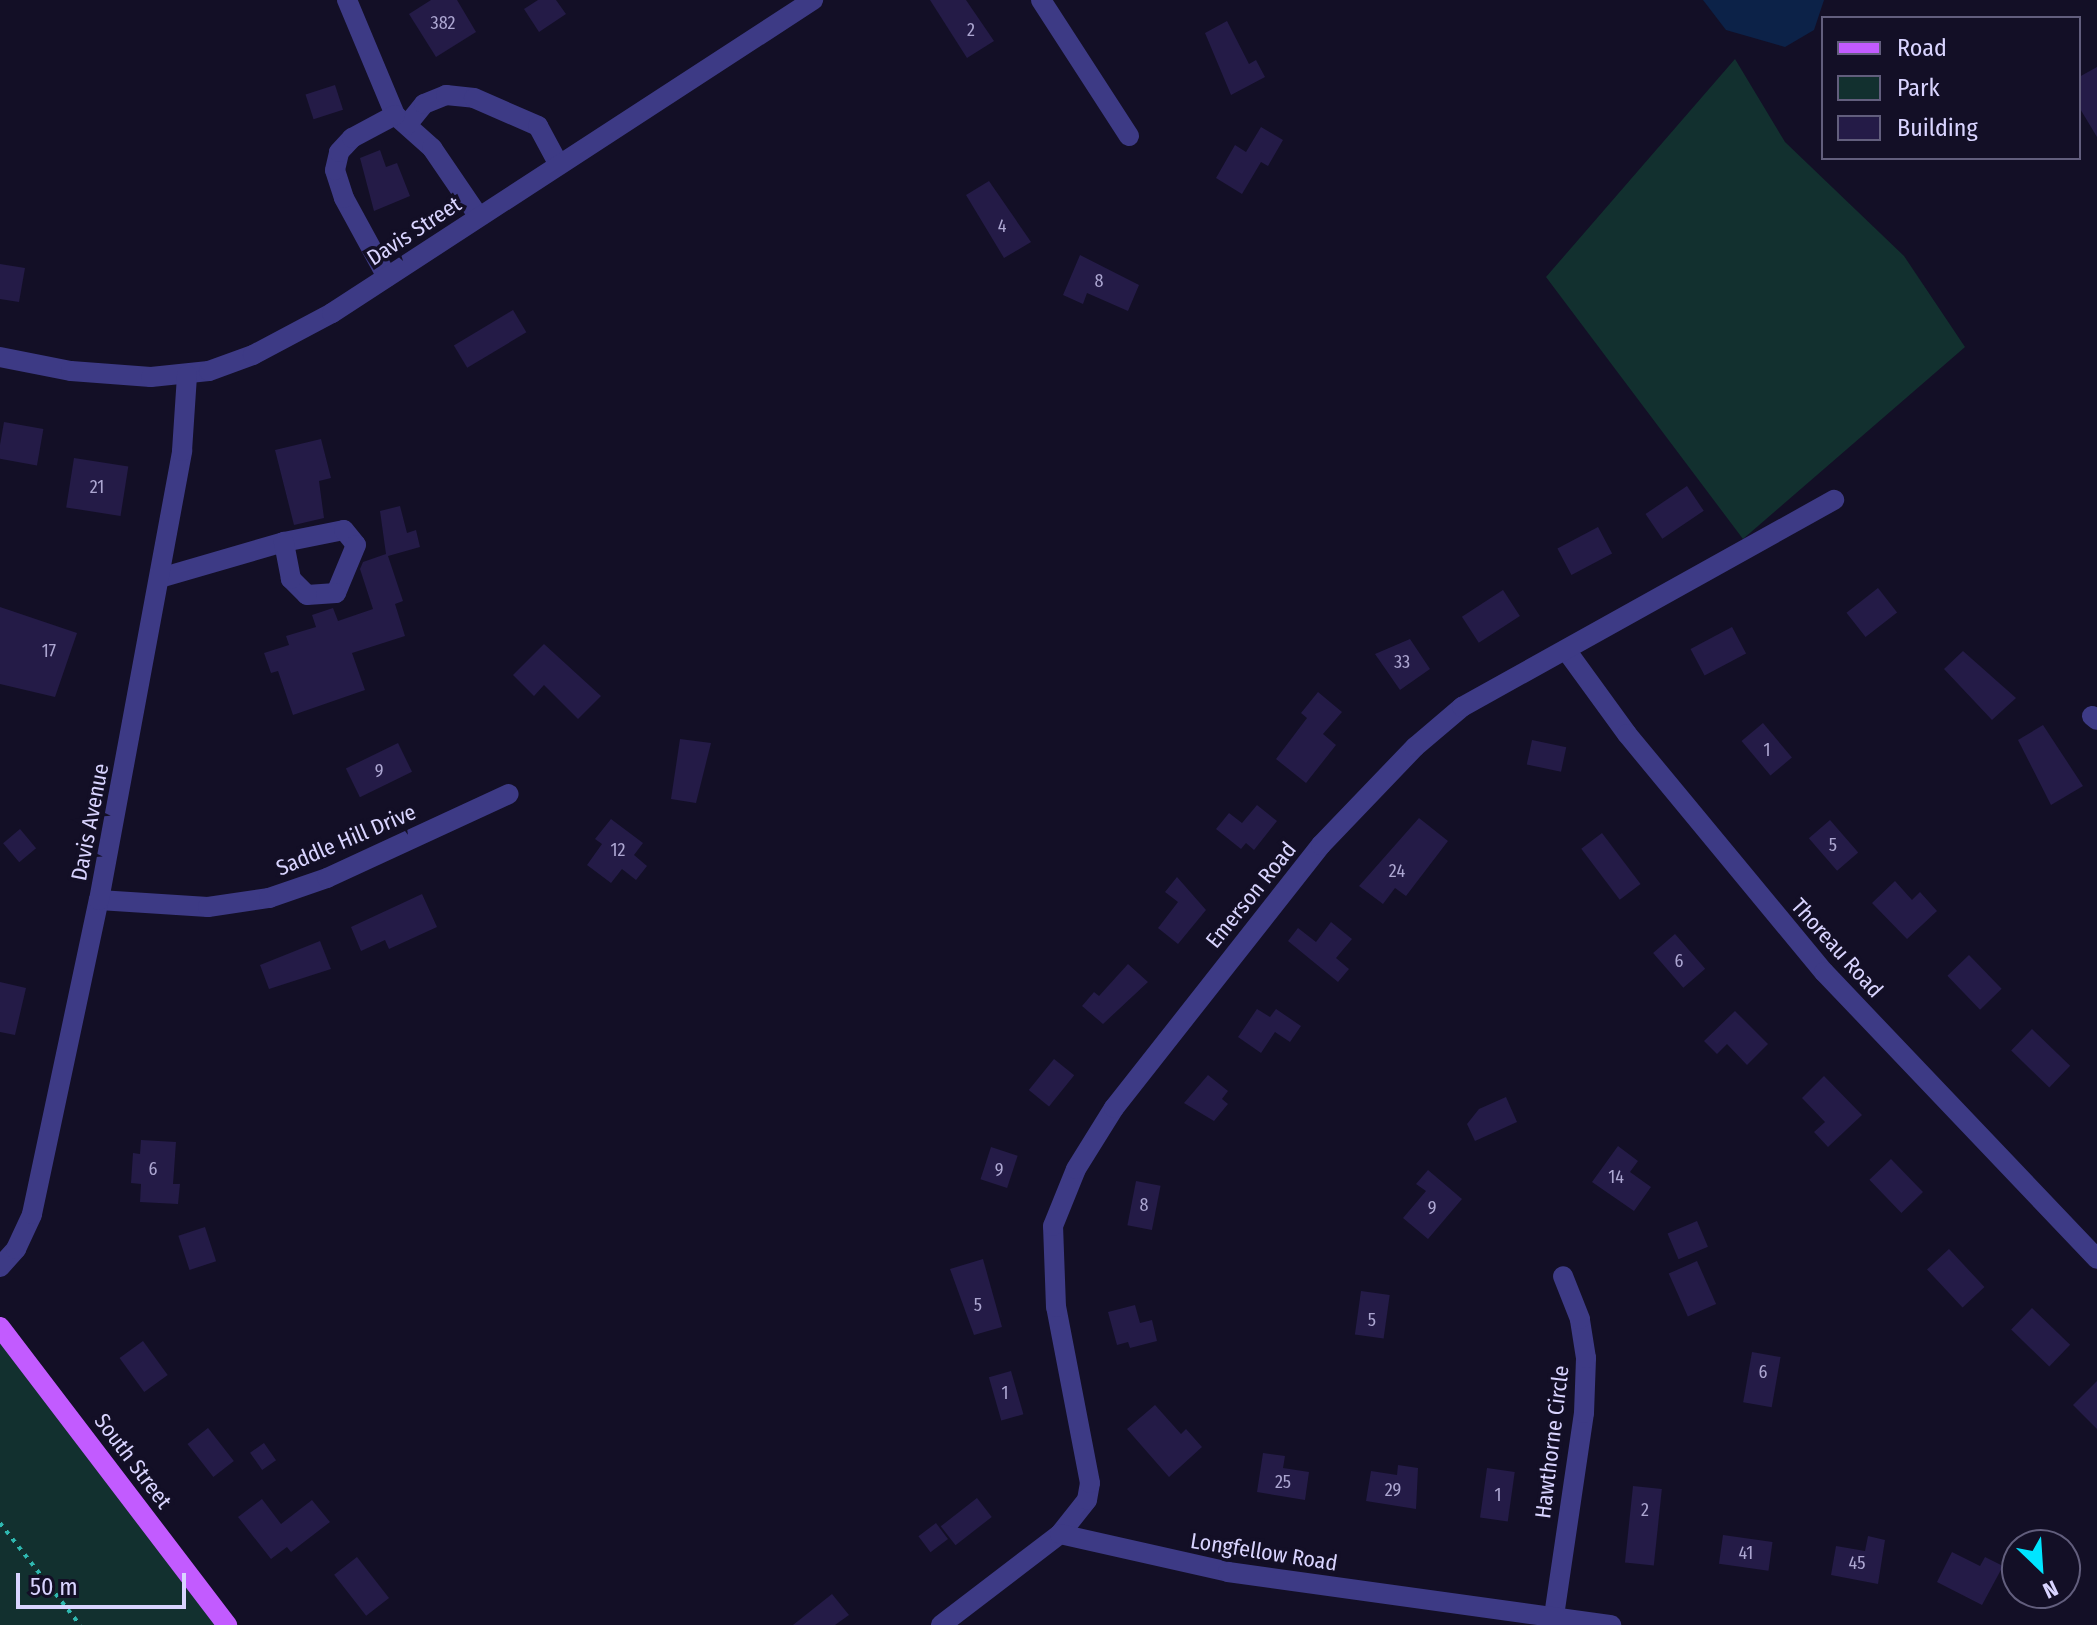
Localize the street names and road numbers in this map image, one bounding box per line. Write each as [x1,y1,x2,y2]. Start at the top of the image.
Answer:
street label: Davis Street [362,191,466,271]
street label: Davis Avenue [66,761,114,883]
street label: Saddle Hill Drive [272,799,420,881]
street label: Emerson Road [1200,837,1302,953]
street label: Thoreau Road [1786,893,1888,1003]
street label: Hawthorne Circle [1530,1364,1574,1520]
street label: South Street [89,1408,177,1514]
street label: Longfellow Road [1189,1527,1339,1577]

